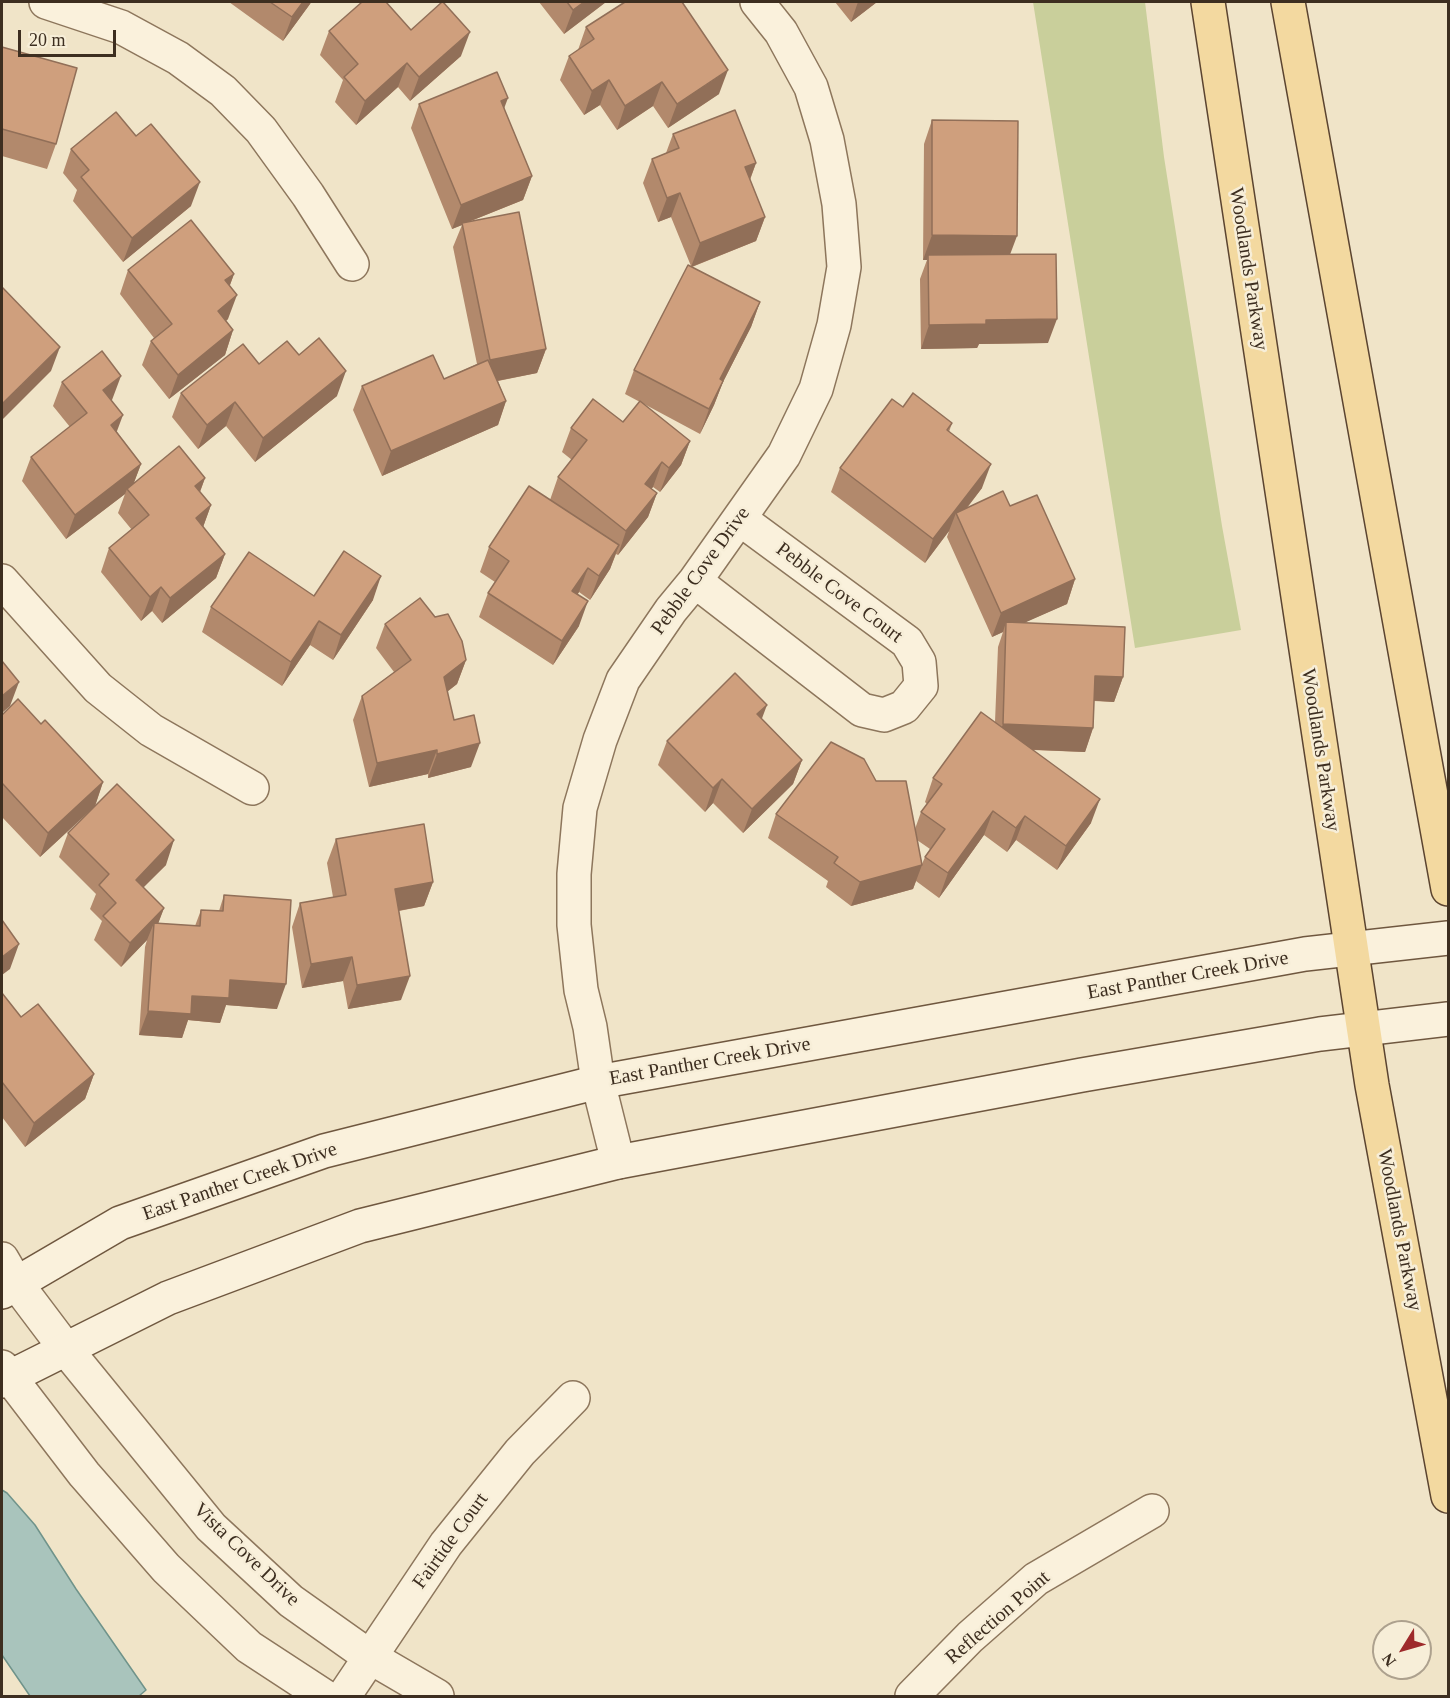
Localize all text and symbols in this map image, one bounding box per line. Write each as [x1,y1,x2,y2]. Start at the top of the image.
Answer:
scale bar [21,18,118,56]
text: 20 m [29,30,66,50]
street label: Woodlands Parkway [1223,186,1273,352]
street label: Pebble Cove Drive [647,502,755,640]
street label: Pebble Cove Court [771,538,907,648]
street label: Woodlands Parkway [1295,667,1345,833]
street label: East Panther Creek Drive [1086,946,1290,1006]
street label: East Panther Creek Drive [608,1032,812,1092]
street label: East Panther Creek Drive [140,1137,340,1227]
street label: Woodlands Parkway [1372,1147,1426,1313]
street label: Fairtide Court [408,1488,494,1594]
street label: Vista Cove Drive [188,1498,304,1612]
street label: Reflection Point [941,1566,1055,1670]
north arrow [1372,1620,1432,1680]
text: N [1379,1650,1399,1670]

